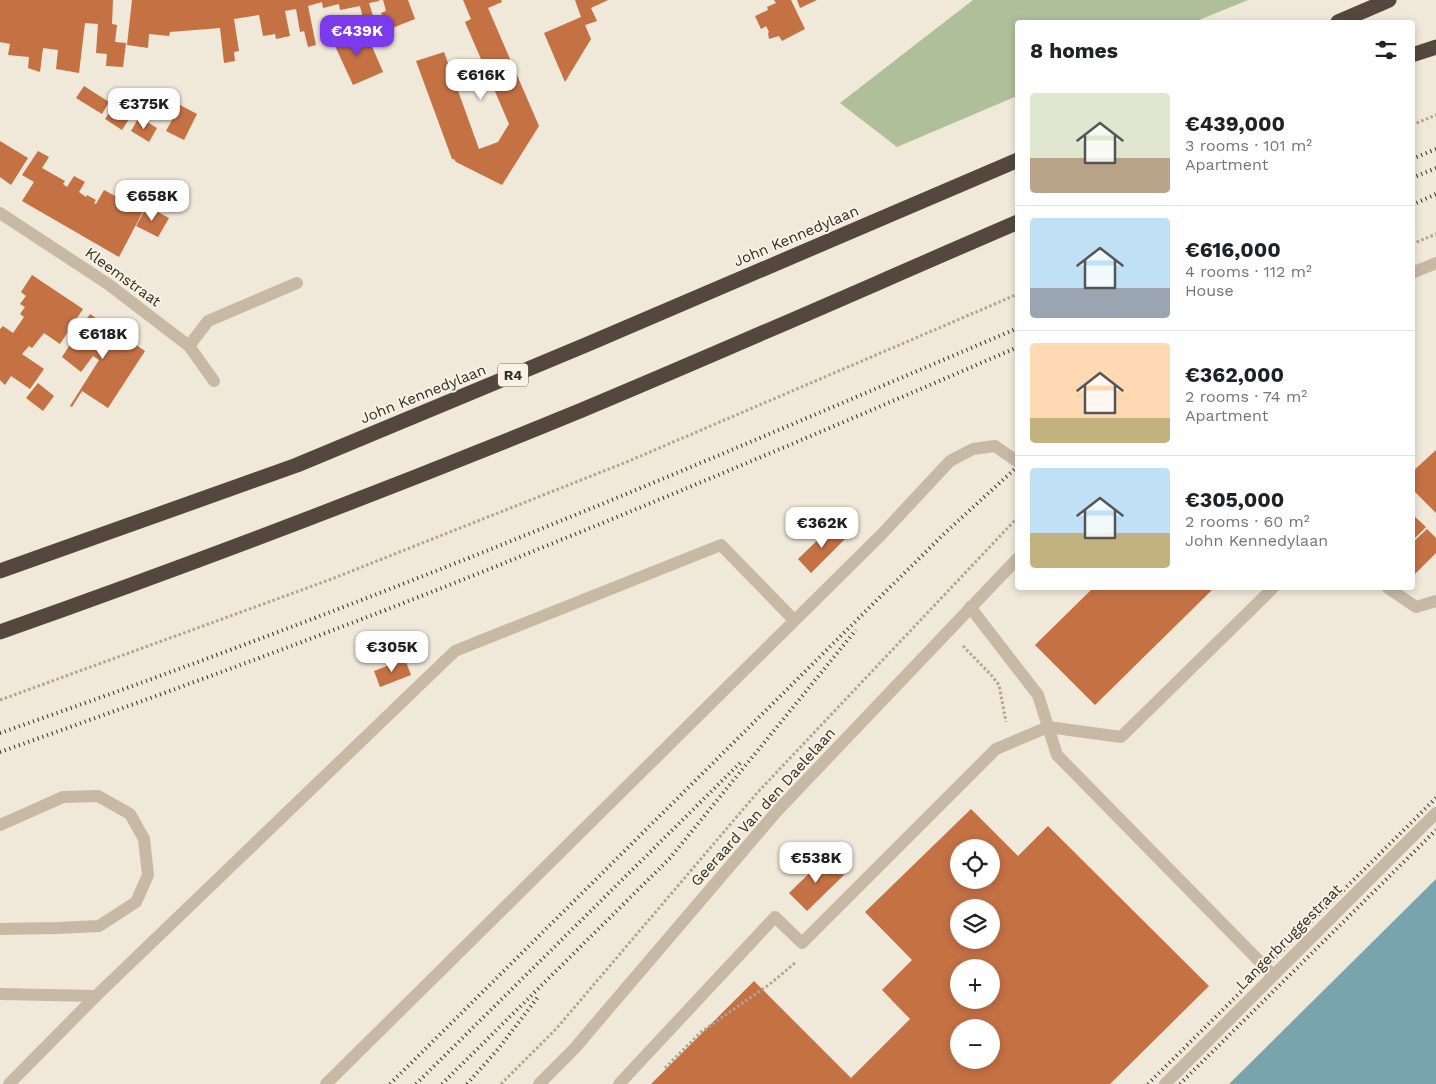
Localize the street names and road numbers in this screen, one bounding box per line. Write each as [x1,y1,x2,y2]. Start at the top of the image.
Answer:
street label: John Kennedylaan [731,202,861,270]
street label: Kleemstraat [82,244,165,311]
street label: John Kennedylaan [357,361,489,427]
road number: R4 [498,364,528,386]
street label: Geeraard Van den Daelelaan [687,724,839,890]
street label: Langerbruggestraat [1232,880,1346,994]

